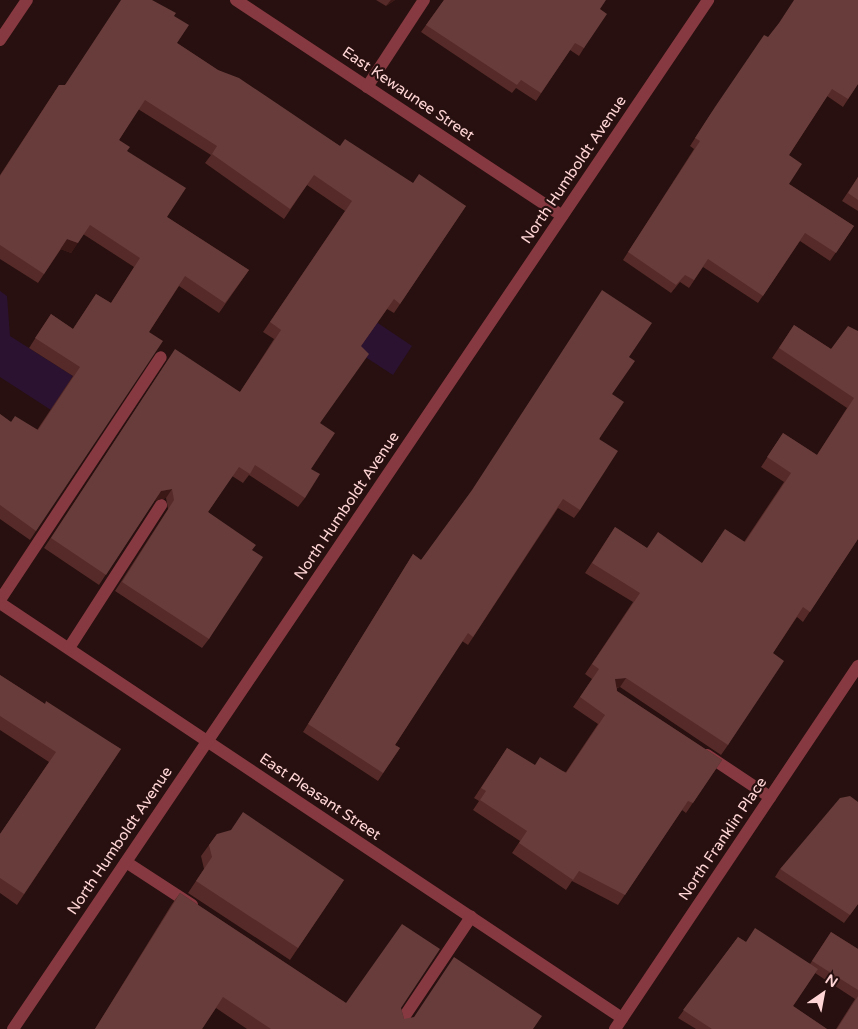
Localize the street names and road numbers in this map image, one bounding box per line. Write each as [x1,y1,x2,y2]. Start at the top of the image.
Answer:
street label: East Kewaunee Street [339,43,477,145]
street label: North Humboldt Avenue [518,93,630,247]
street label: North Humboldt Avenue [291,429,403,583]
street label: East Pleasant Street [256,750,384,844]
street label: North Humboldt Avenue [64,764,176,918]
street label: North Franklin Place [675,774,771,904]

